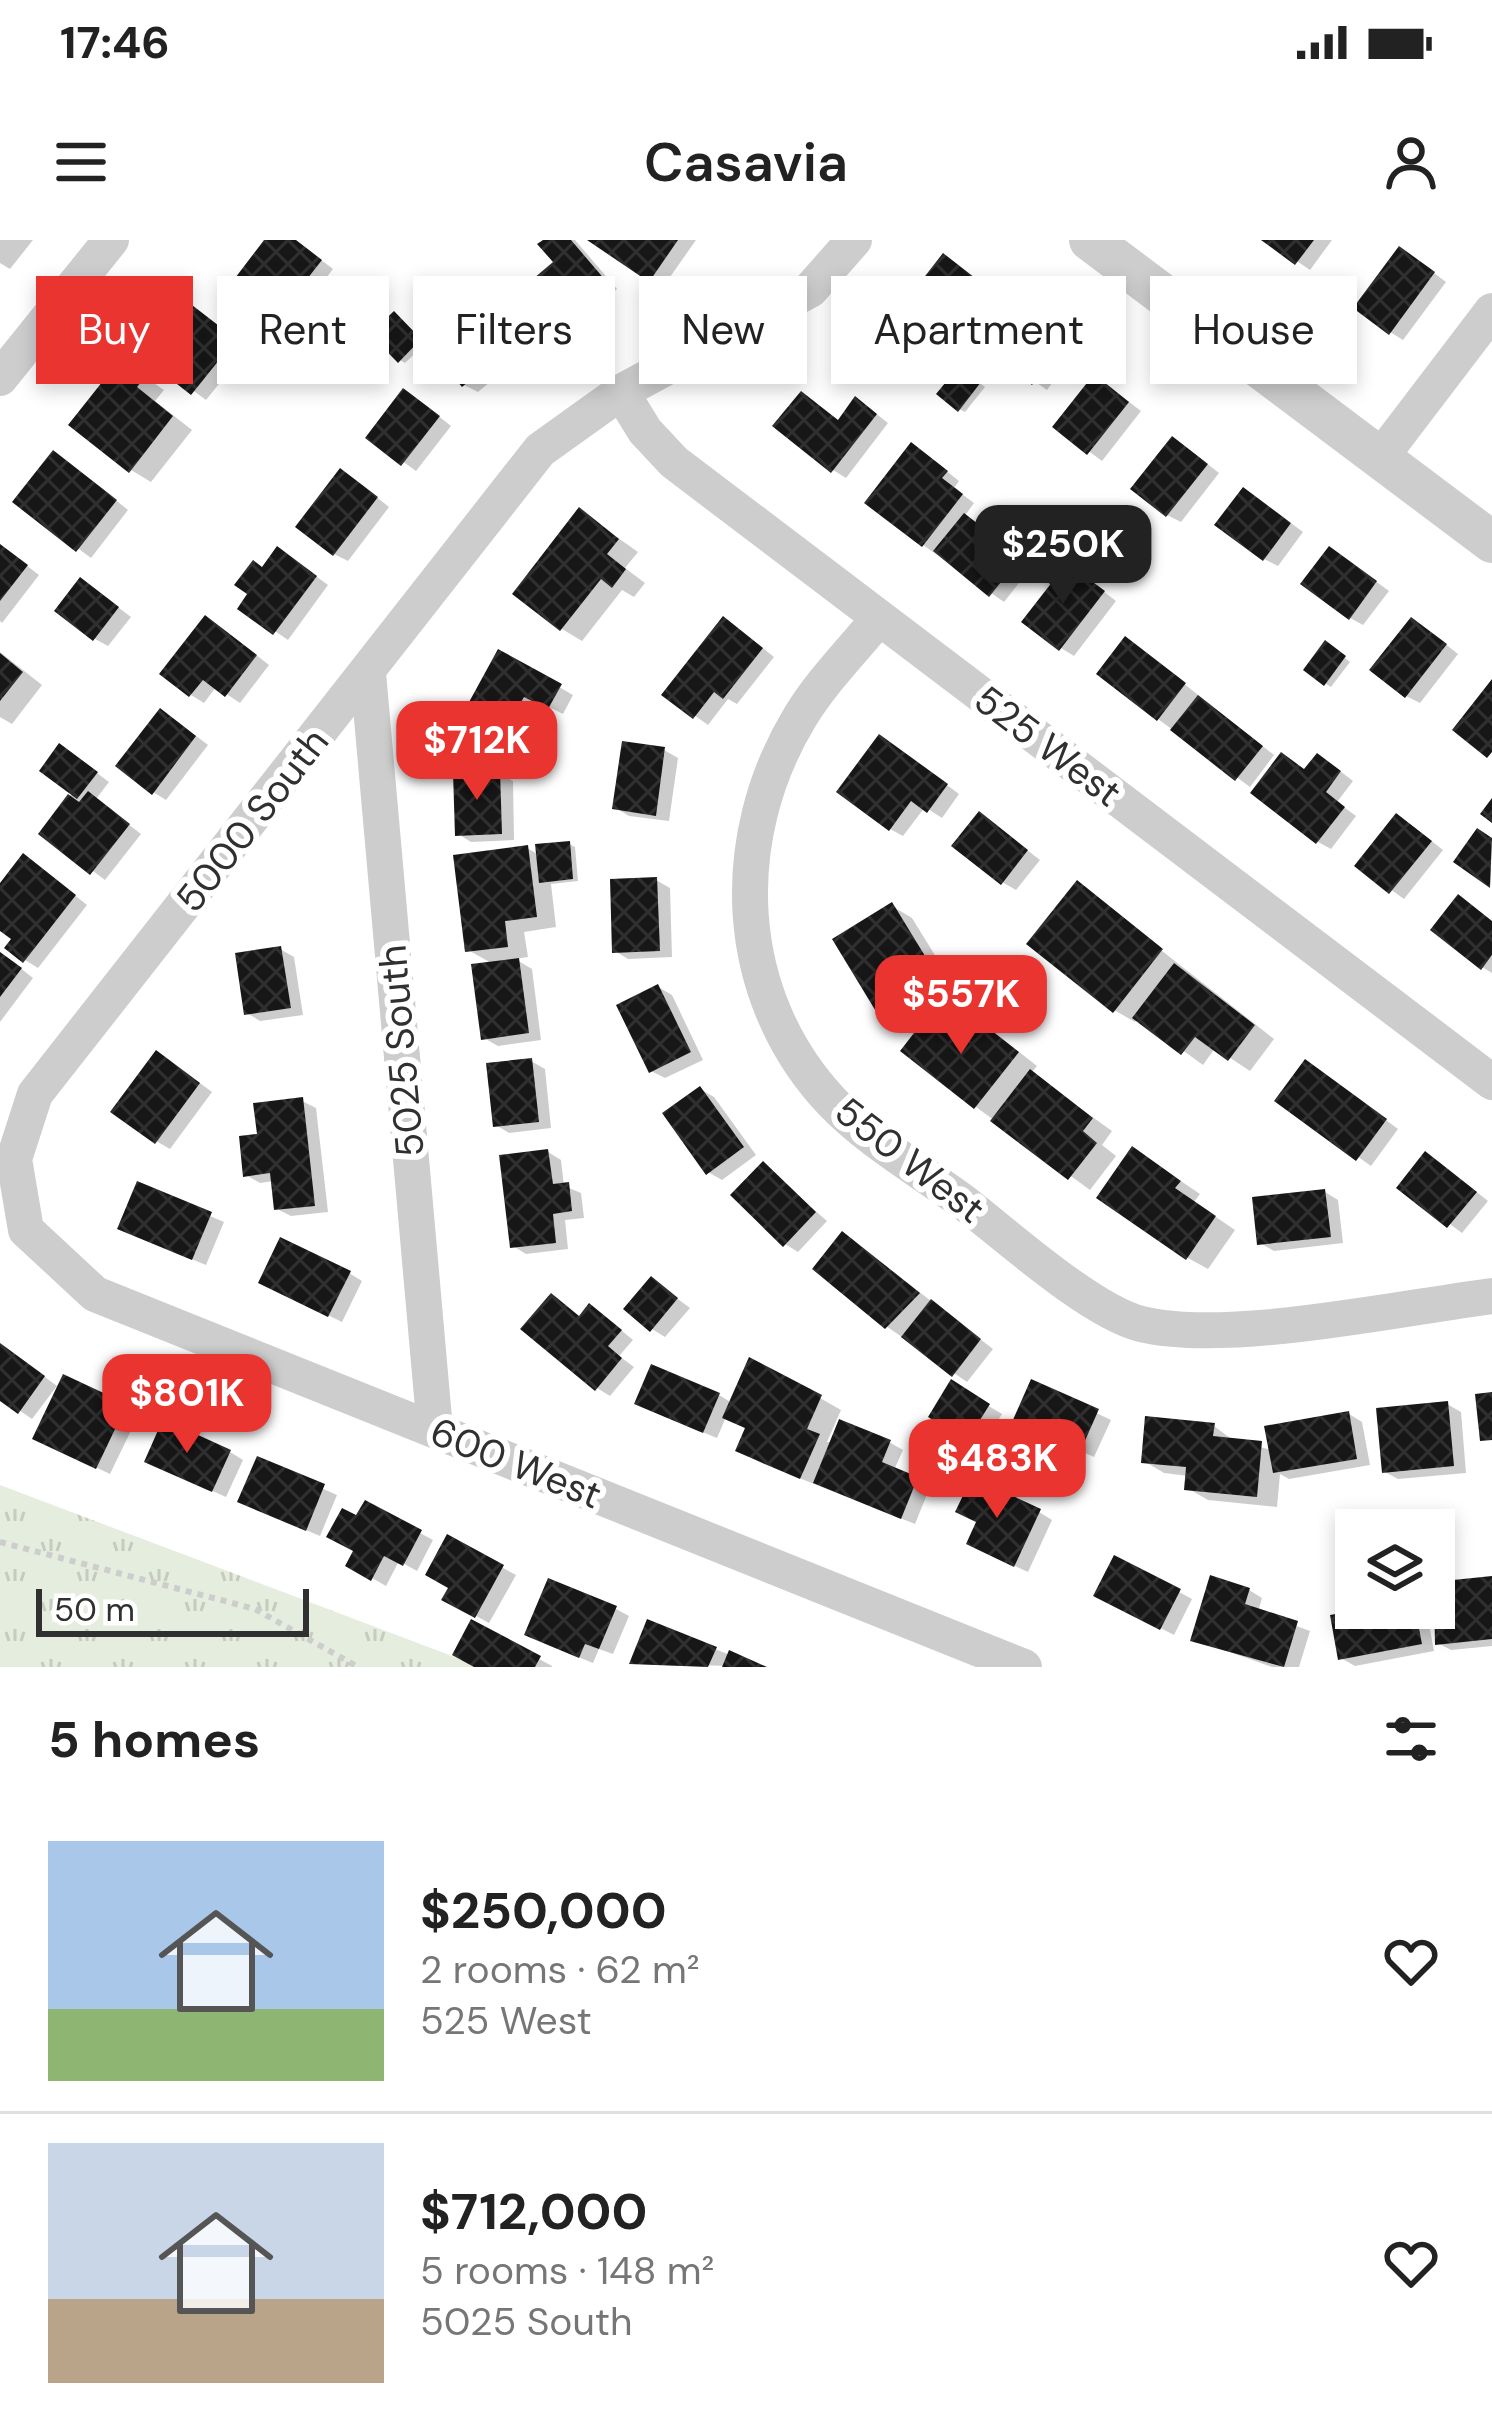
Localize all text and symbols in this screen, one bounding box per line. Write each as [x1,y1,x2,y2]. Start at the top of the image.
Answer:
text: 17:46 [60,13,170,72]
text: Casavia [644,127,848,198]
icon: menu [48,129,114,195]
icon: person [1378,129,1444,195]
chip: Buy [36,276,193,384]
chip: Rent [217,276,389,384]
chip: Filters [413,276,615,384]
chip: New [639,276,807,384]
chip: Apartment [831,276,1126,384]
chip: House [1150,276,1357,384]
pin: $250K [979,505,1147,607]
text: $250K [1001,518,1125,569]
street label: 525 West [964,674,1132,818]
pin: $712K [393,701,561,803]
text: $712K [423,714,531,765]
street label: 5000 South [164,718,340,922]
street label: 5025 South [366,943,436,1159]
pin: $557K [877,955,1045,1057]
text: $557K [902,968,1020,1019]
street label: 550 West [825,1086,995,1234]
pin: $801K [103,1354,271,1456]
text: $801K [129,1367,245,1418]
street label: 600 West [423,1406,609,1520]
pin: $483K [913,1419,1081,1521]
text: $483K [936,1432,1058,1483]
map controls [1335,1509,1455,1629]
button: layers [1335,1509,1455,1629]
scale bar [36,1583,309,1636]
text: 50 m [54,1588,135,1631]
text: 5 homes [48,1706,260,1773]
icon: filters [1378,1706,1444,1772]
text: $250,000 [420,1877,667,1944]
icon: home [144,1889,288,2033]
icon: heart [1378,1928,1444,1994]
text: 2 rooms · 62 m² [420,1944,700,1995]
text: 525 West [420,1995,592,2046]
text: $712,000 [420,2178,647,2245]
icon: home [144,2191,288,2335]
icon: heart [1378,2230,1444,2296]
text: 5 rooms · 148 m² [420,2245,714,2296]
text: 5025 South [420,2296,633,2347]

